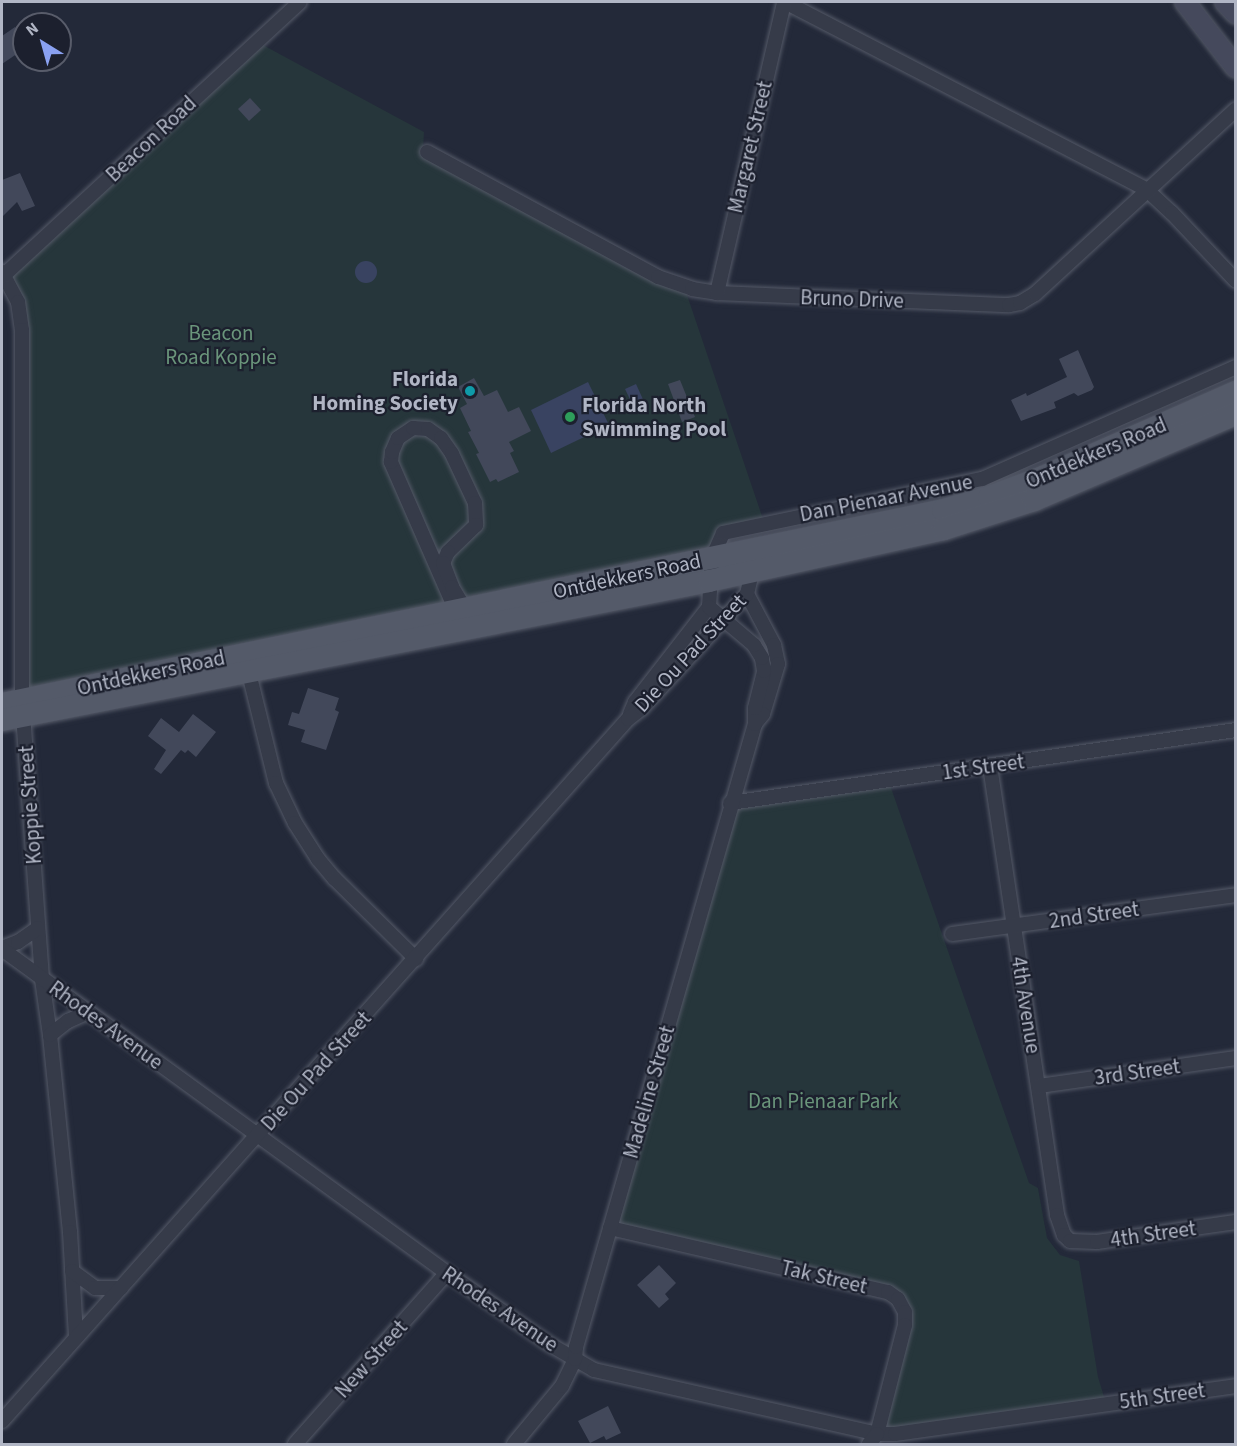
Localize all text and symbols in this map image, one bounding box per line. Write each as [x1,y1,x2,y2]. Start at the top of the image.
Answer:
north arrow [12,12,72,72]
text: N [21,17,43,41]
street label: Margaret Street [723,78,777,216]
street label: Beacon Road [101,91,201,187]
street label: Bruno Drive [800,285,904,313]
park label: Beacon Road Koppie [165,320,277,370]
place label: Florida Homing Society [312,366,458,416]
marker: Florida Homing Society [463,384,477,398]
place label: Florida North Swimming Pool [582,392,726,442]
marker: Florida North Swimming Pool [563,410,577,424]
street label: Ontdekkers Road [1022,412,1170,494]
street label: Dan Pienaar Avenue [797,469,975,527]
street label: Ontdekkers Road [551,548,703,604]
street label: Die Ou Pad Street [629,589,751,717]
street label: Ontdekkers Road [75,645,227,701]
street label: Koppie Street [13,745,47,865]
street label: 1st Street [940,749,1026,785]
street label: 2nd Street [1047,896,1141,934]
street label: 4th Avenue [1006,955,1046,1055]
street label: Rhodes Avenue [44,975,168,1075]
street label: Die Ou Pad Street [256,1006,376,1136]
street label: Madeline Street [618,1023,680,1161]
street label: 3rd Street [1093,1054,1181,1090]
park label: Dan Pienaar Park [748,1088,898,1114]
street label: 4th Street [1109,1216,1197,1252]
street label: Tak Street [779,1255,869,1299]
street label: Rhodes Avenue [437,1261,563,1357]
street label: New Street [330,1315,412,1403]
street label: 5th Street [1118,1378,1206,1414]

